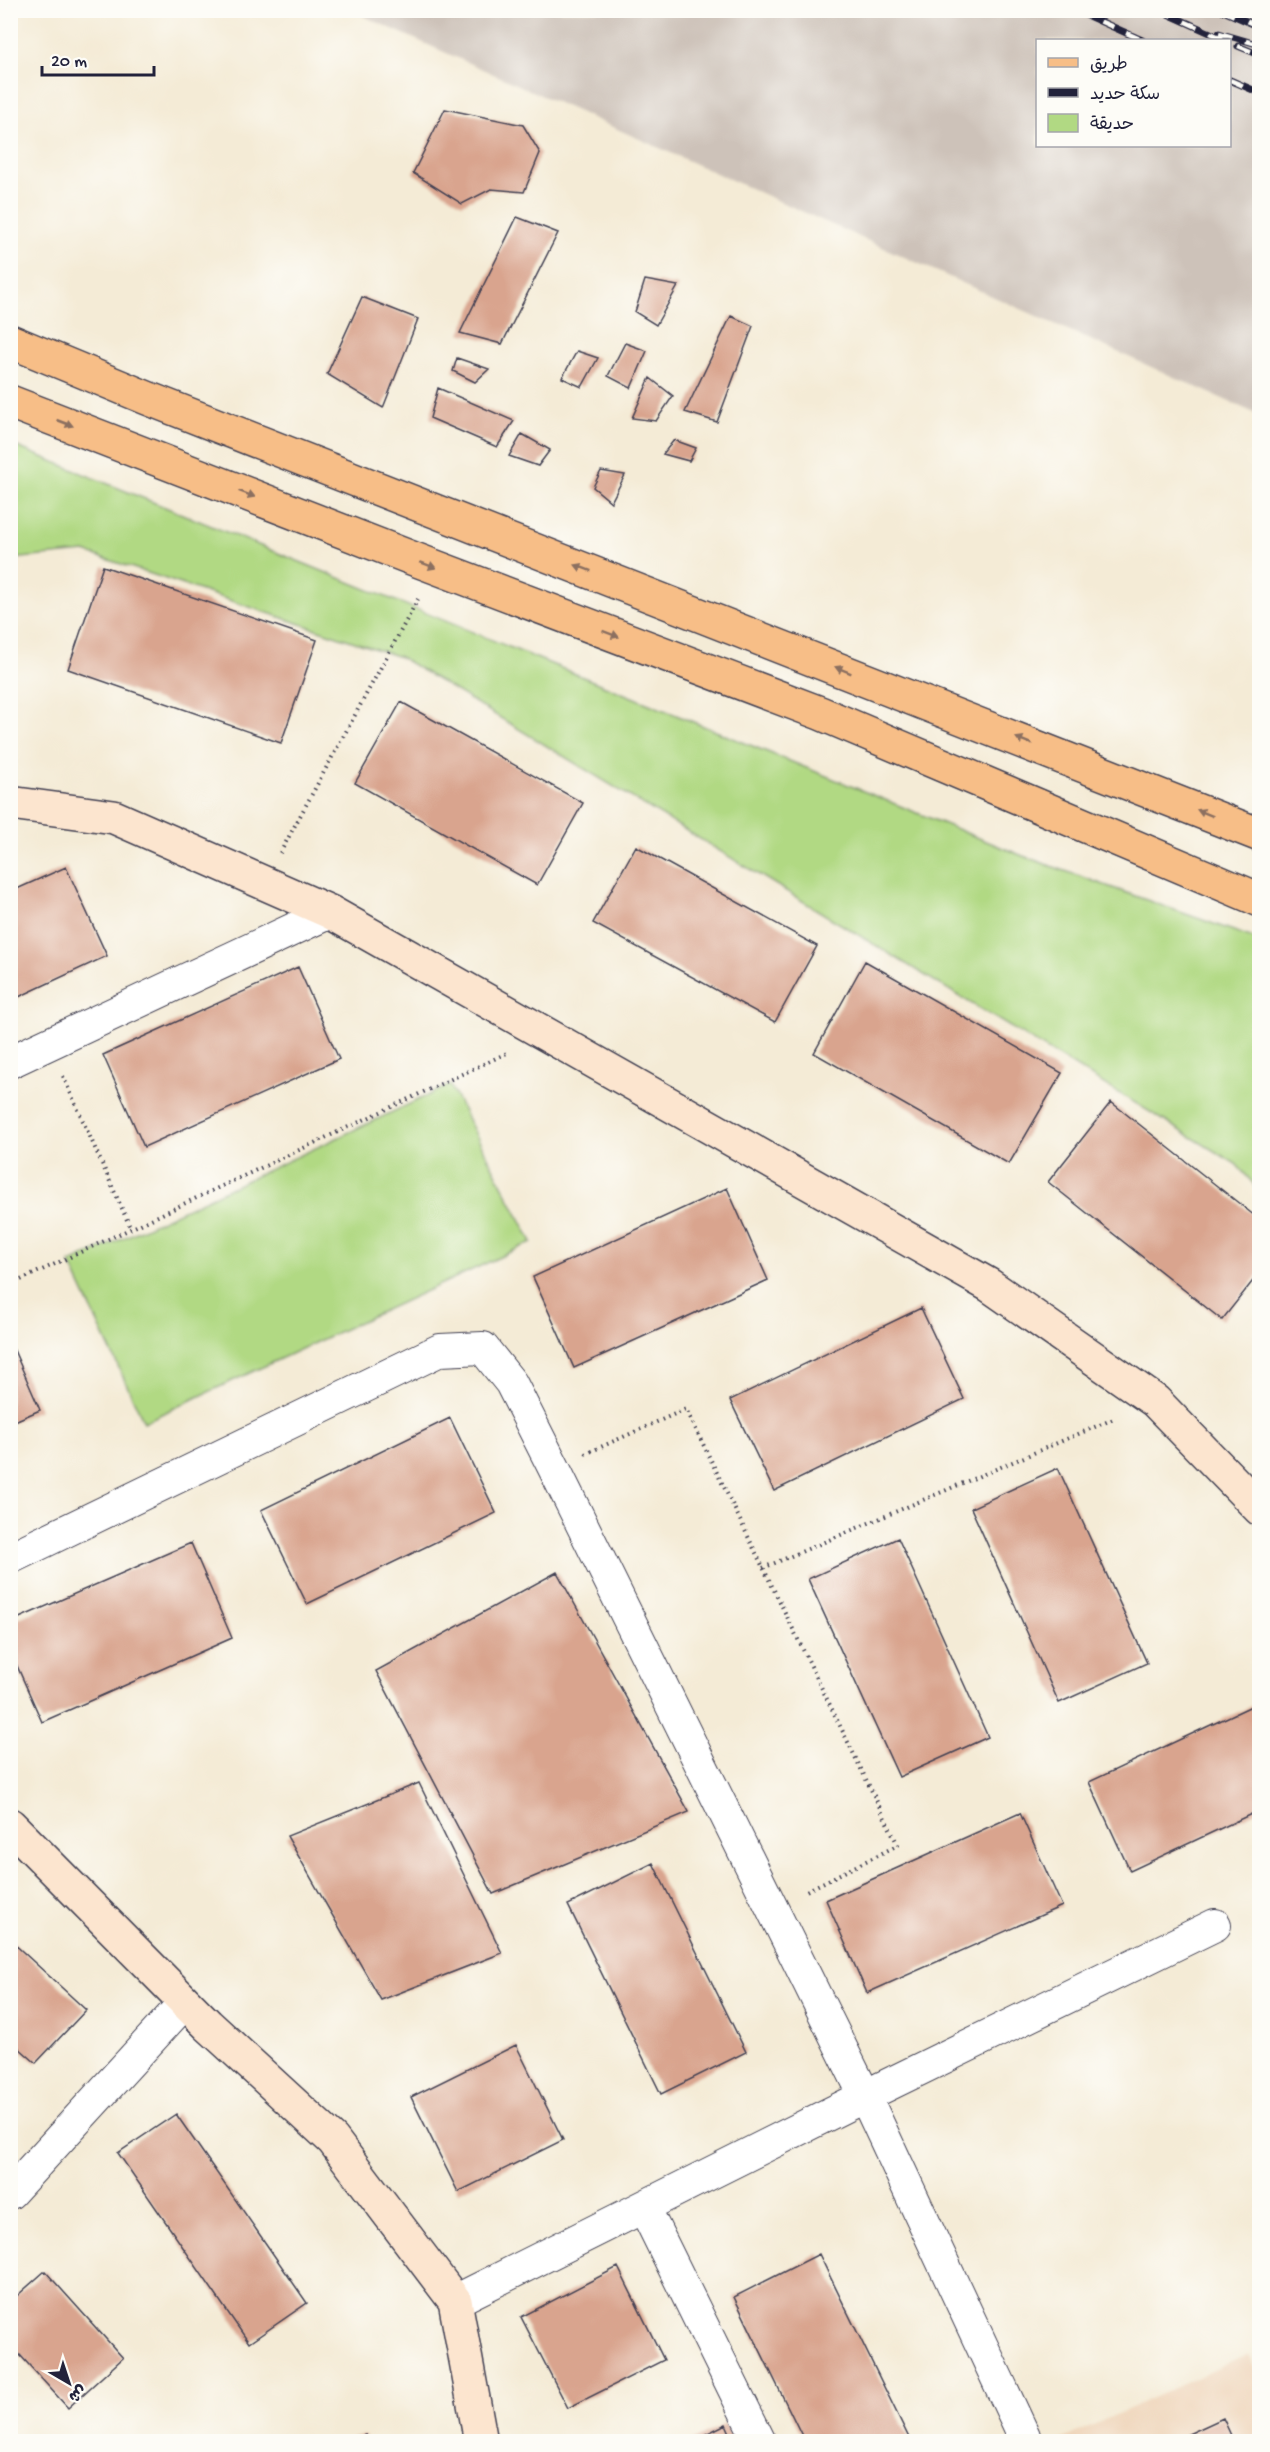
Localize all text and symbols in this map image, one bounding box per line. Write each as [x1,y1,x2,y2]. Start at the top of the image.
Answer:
scale bar [42,39,154,77]
legend [1036,39,1231,147]
text: 20 m [51,52,87,73]
text: طريق [1090,55,1128,76]
text: سكة حديد [1090,85,1160,106]
text: حديقة [1090,115,1134,136]
one-way arrow [56,419,74,429]
one-way arrow [238,489,256,499]
one-way arrow [420,560,438,570]
one-way arrow [573,563,591,573]
one-way arrow [602,630,620,639]
one-way arrow [833,664,851,674]
one-way arrow [1015,736,1033,745]
one-way arrow [1196,808,1214,817]
north arrow [39,2353,99,2413]
text: ش [63,2379,89,2405]

